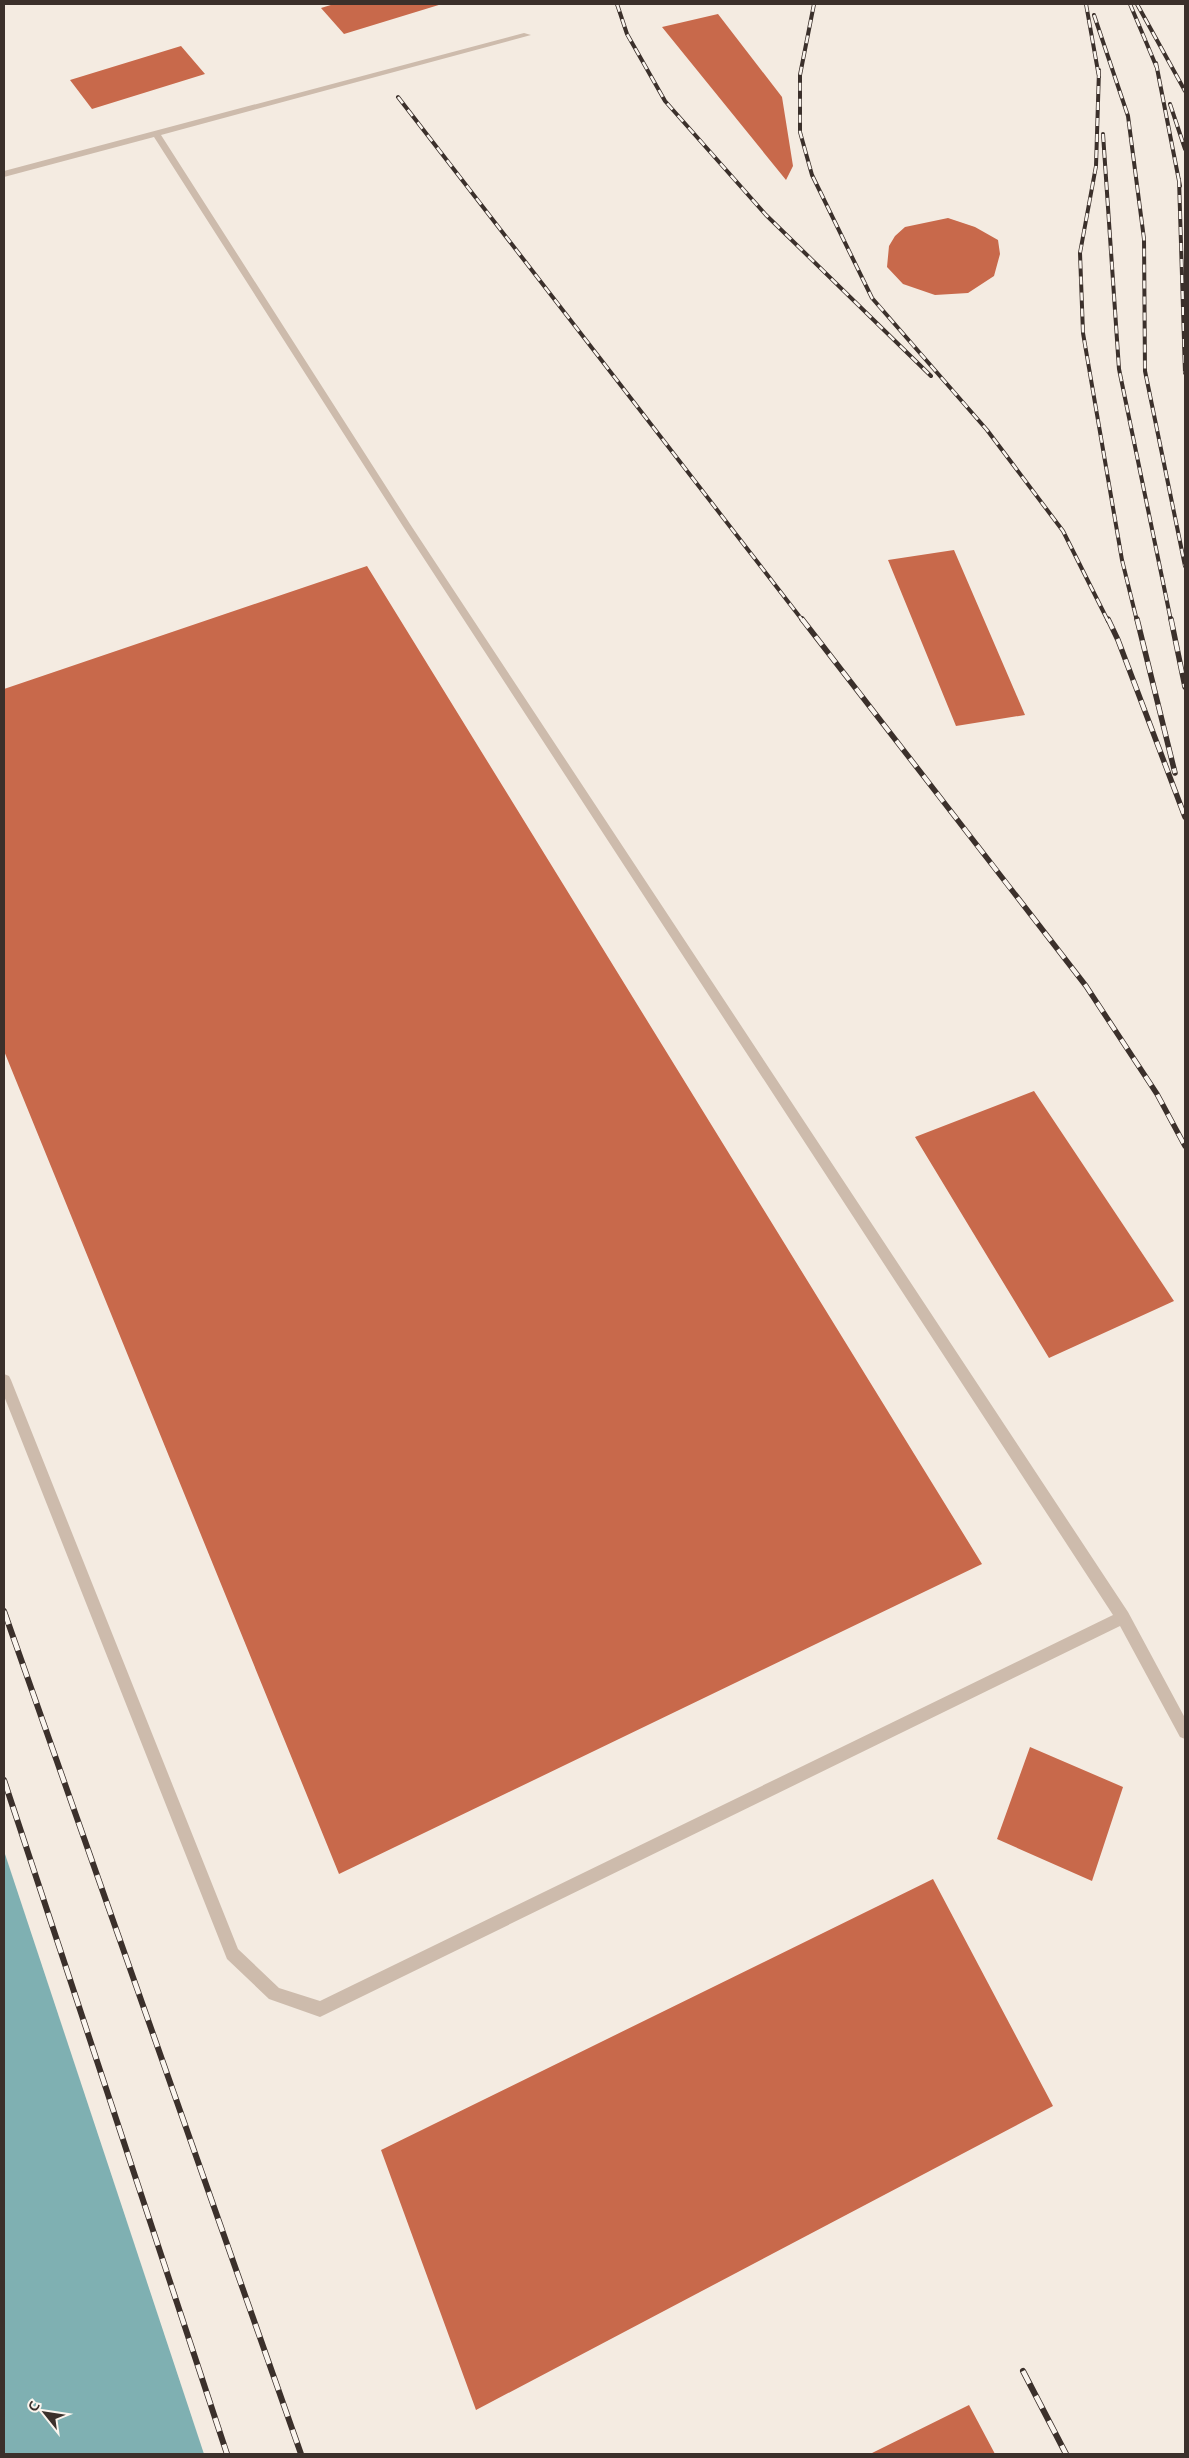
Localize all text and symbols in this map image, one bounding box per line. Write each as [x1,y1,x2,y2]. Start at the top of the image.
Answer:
north arrow [20,2388,70,2438]
text: С [25,2399,43,2414]

